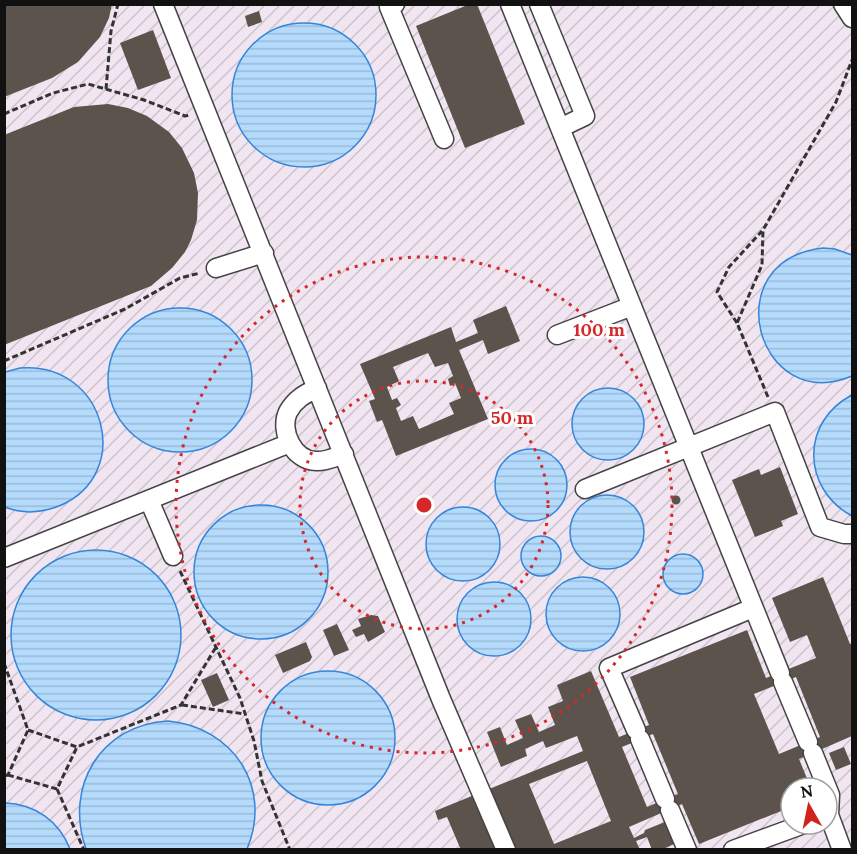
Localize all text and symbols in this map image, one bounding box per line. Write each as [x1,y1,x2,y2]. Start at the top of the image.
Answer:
text: 100 m [573,318,625,341]
text: 50 m [491,406,534,429]
centre of rings [414,495,434,515]
north arrow [779,776,839,836]
text: N [799,780,814,802]

